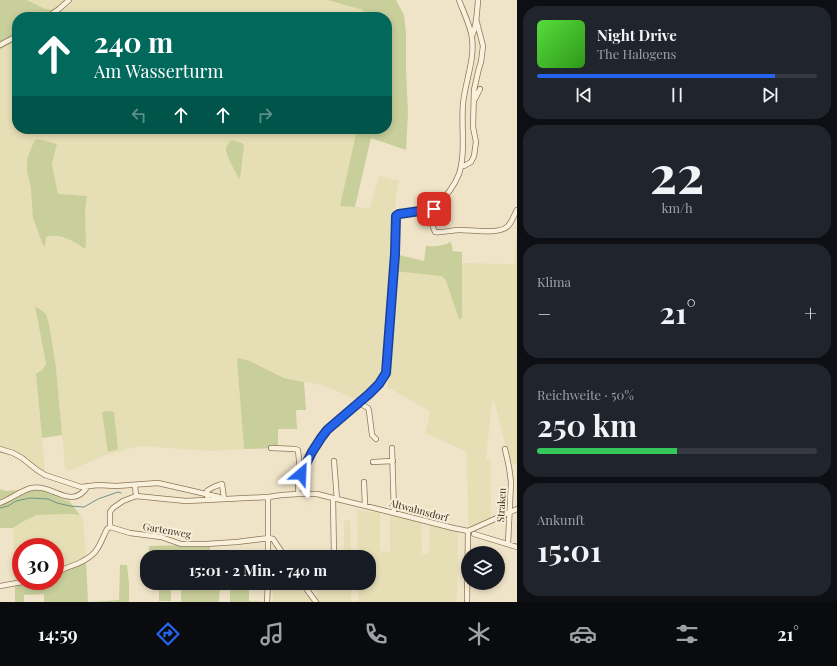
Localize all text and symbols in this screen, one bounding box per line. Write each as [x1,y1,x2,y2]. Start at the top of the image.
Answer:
text: 240 m [94,23,173,60]
text: Night Drive [597,25,677,45]
icon: ahead [28,28,80,80]
text: The Halogens [597,45,676,62]
text: Am Wasserturm [94,59,224,83]
icon: previous [573,84,595,106]
icon: pause [666,84,688,106]
icon: next [759,84,781,106]
icon: left [128,104,150,126]
icon: ahead [170,104,192,126]
icon: ahead [212,104,234,126]
icon: right [254,104,276,126]
text: 22 [650,138,704,207]
pin [417,192,451,226]
icon: arrive [423,198,445,220]
text: km/h [661,199,693,216]
text: Klima [537,273,571,290]
text: 21° [659,292,696,332]
text: − [537,298,551,328]
text: + [804,298,817,328]
text: Reichweite · 50% [537,386,634,403]
text: 250 km [537,405,637,445]
position arrow [280,453,322,495]
street label: Straken [493,487,509,523]
street label: Altwahnsdorf [387,495,451,525]
text: Ankunft [537,511,584,528]
street label: Gartenweg [142,519,193,541]
text: 15:01 [537,530,601,570]
speed limit sign: 30 [12,538,64,590]
map controls [461,546,505,590]
button: layers [461,546,505,590]
text: 15:01 · 2 Min. · 740 m [189,560,327,580]
icon: directions [154,620,182,648]
icon: music [258,620,286,648]
icon: phone [362,620,390,648]
icon: climate [465,620,493,648]
icon: car [569,620,597,648]
icon: filters [673,620,701,648]
text: 14:59 [38,622,78,646]
text: 21° [777,622,799,646]

